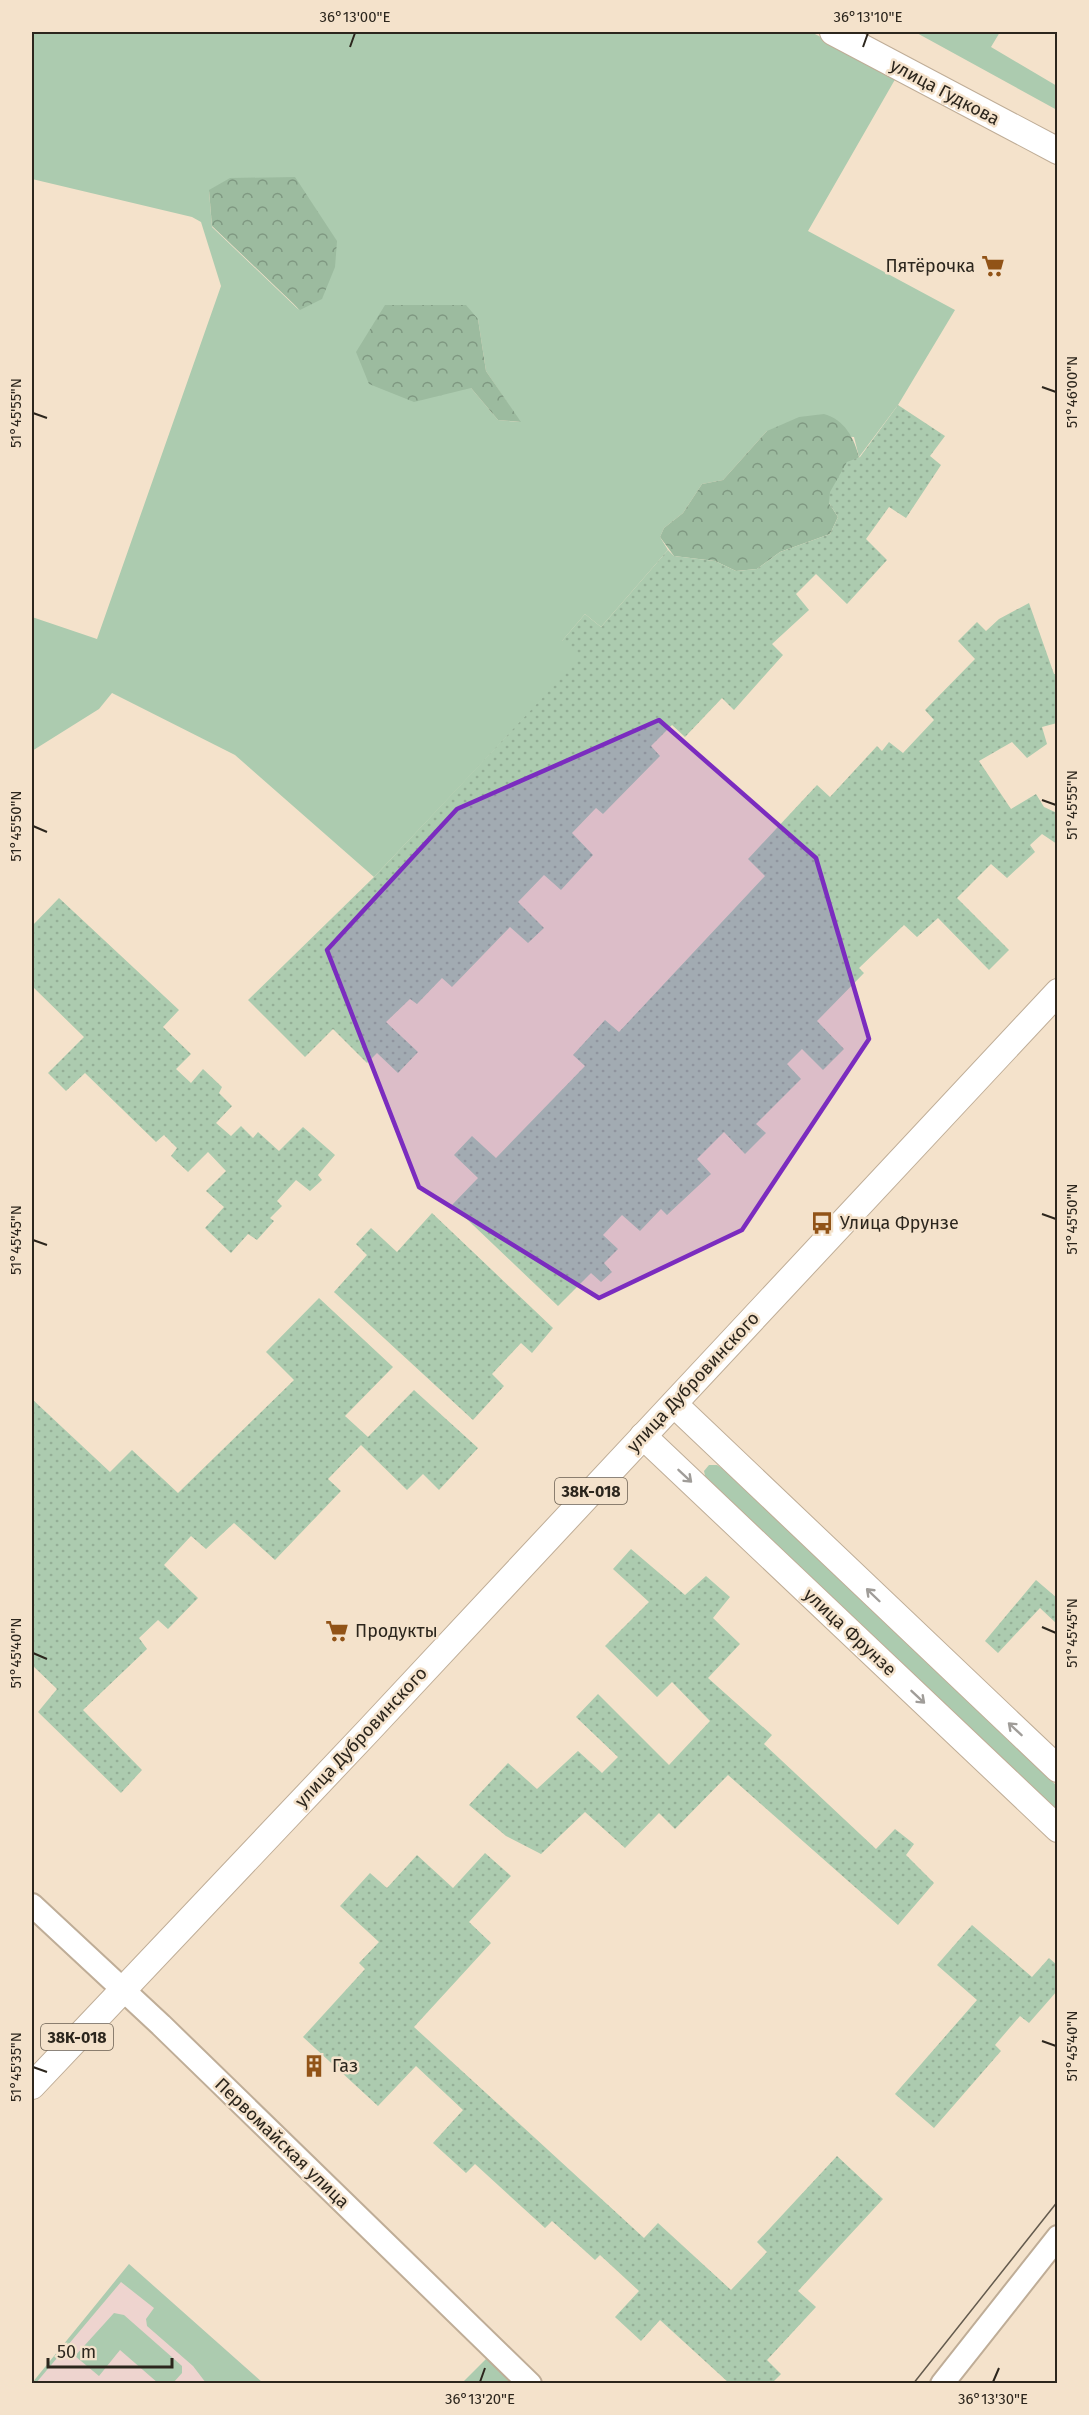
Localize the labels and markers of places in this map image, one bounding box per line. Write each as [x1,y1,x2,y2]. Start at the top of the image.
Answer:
supermarket icon: Пятёрочка [980,253,1006,279]
place label: Пятёрочка [885,255,975,277]
bus stop icon: Улица Фрунзе [809,1210,835,1236]
place label: Улица Фрунзе [840,1212,959,1234]
supermarket icon: Продукты [324,1618,350,1644]
place label: Продукты [355,1620,438,1642]
building icon: Газ [301,2053,327,2079]
place label: Газ [332,2055,358,2077]

